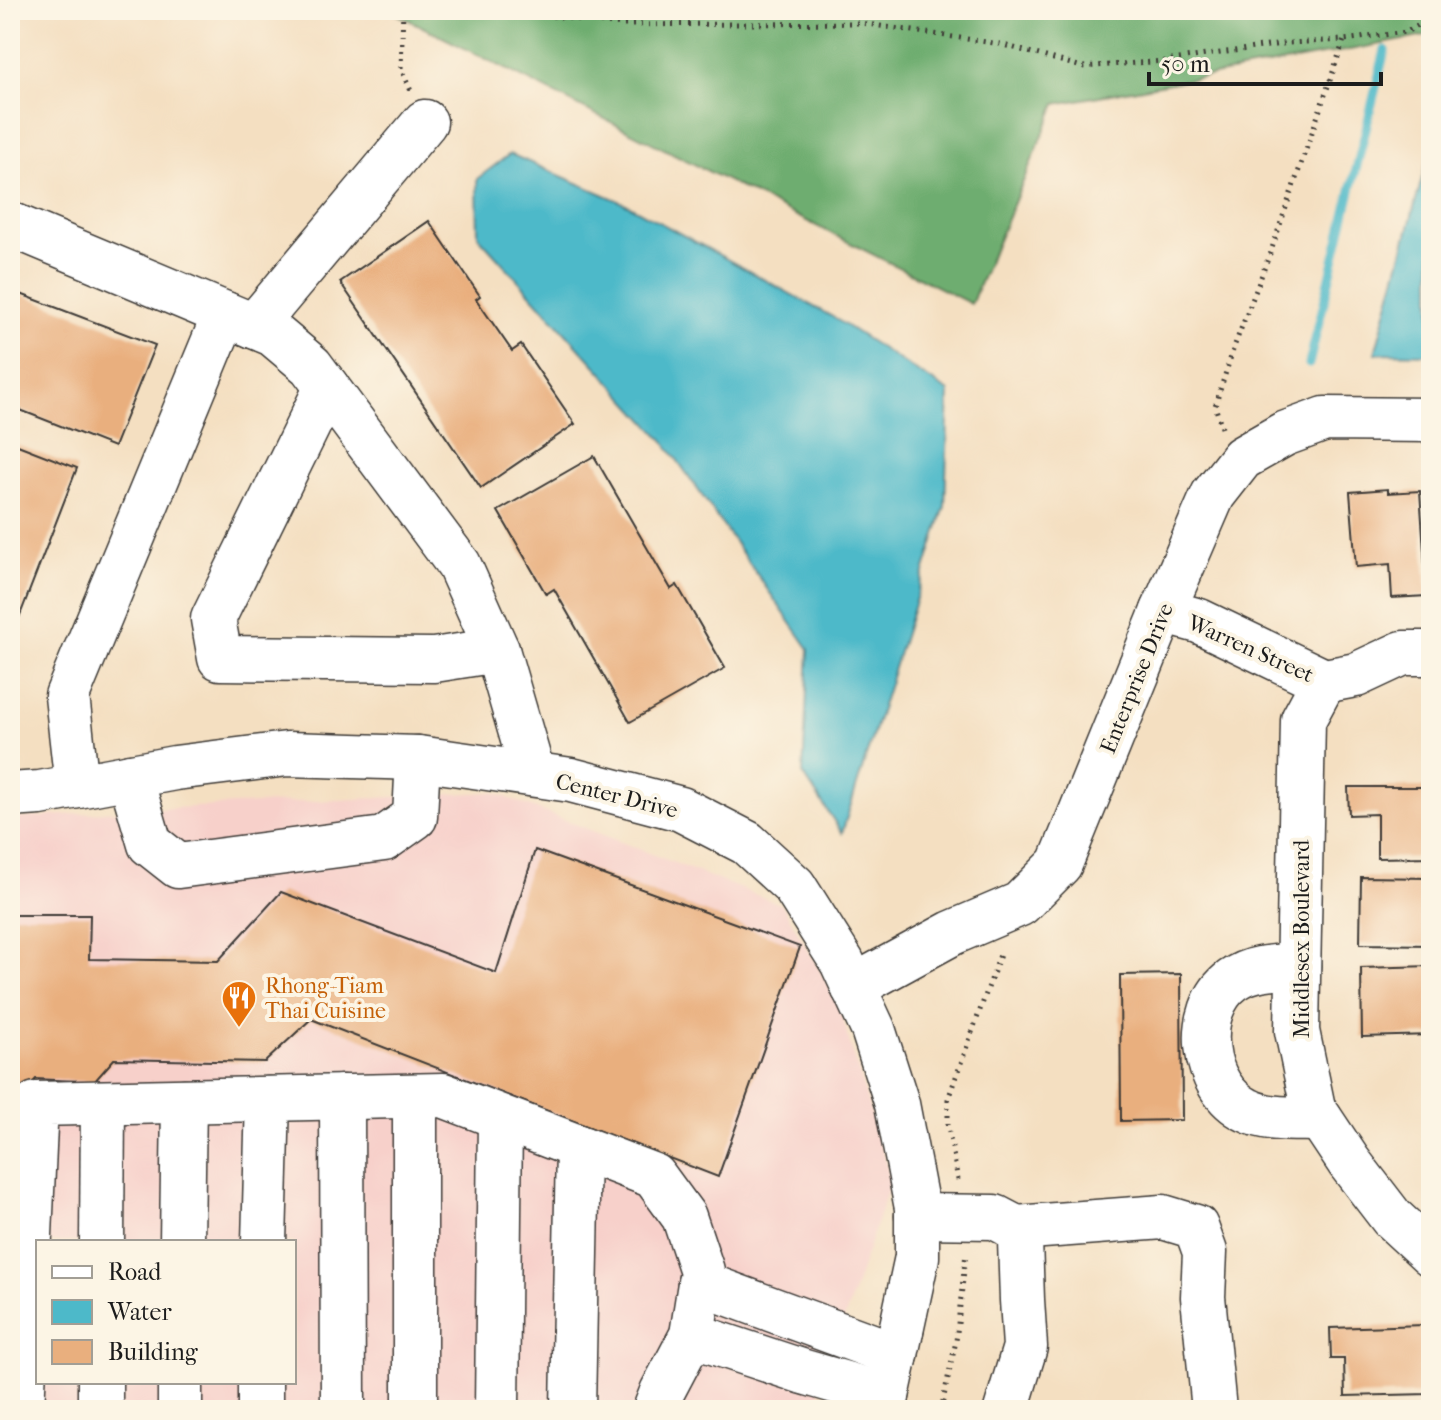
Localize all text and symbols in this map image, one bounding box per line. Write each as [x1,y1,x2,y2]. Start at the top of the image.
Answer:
scale bar [1149,36,1381,86]
text: 50 m [1161,50,1210,78]
street label: Enterprise Drive [1095,599,1179,757]
street label: Warren Street [1183,609,1318,688]
street label: Center Drive [553,768,681,824]
street label: Middlesex Boulevard [1289,839,1315,1038]
place label: Rhong-Tiam Thai Cuisine [265,973,386,1024]
restaurant icon: Rhong-Tiam Thai Cuisine [220,979,258,1029]
legend [36,1240,296,1384]
text: Road [108,1258,162,1286]
text: Water [107,1298,172,1326]
text: Building [108,1338,199,1366]

